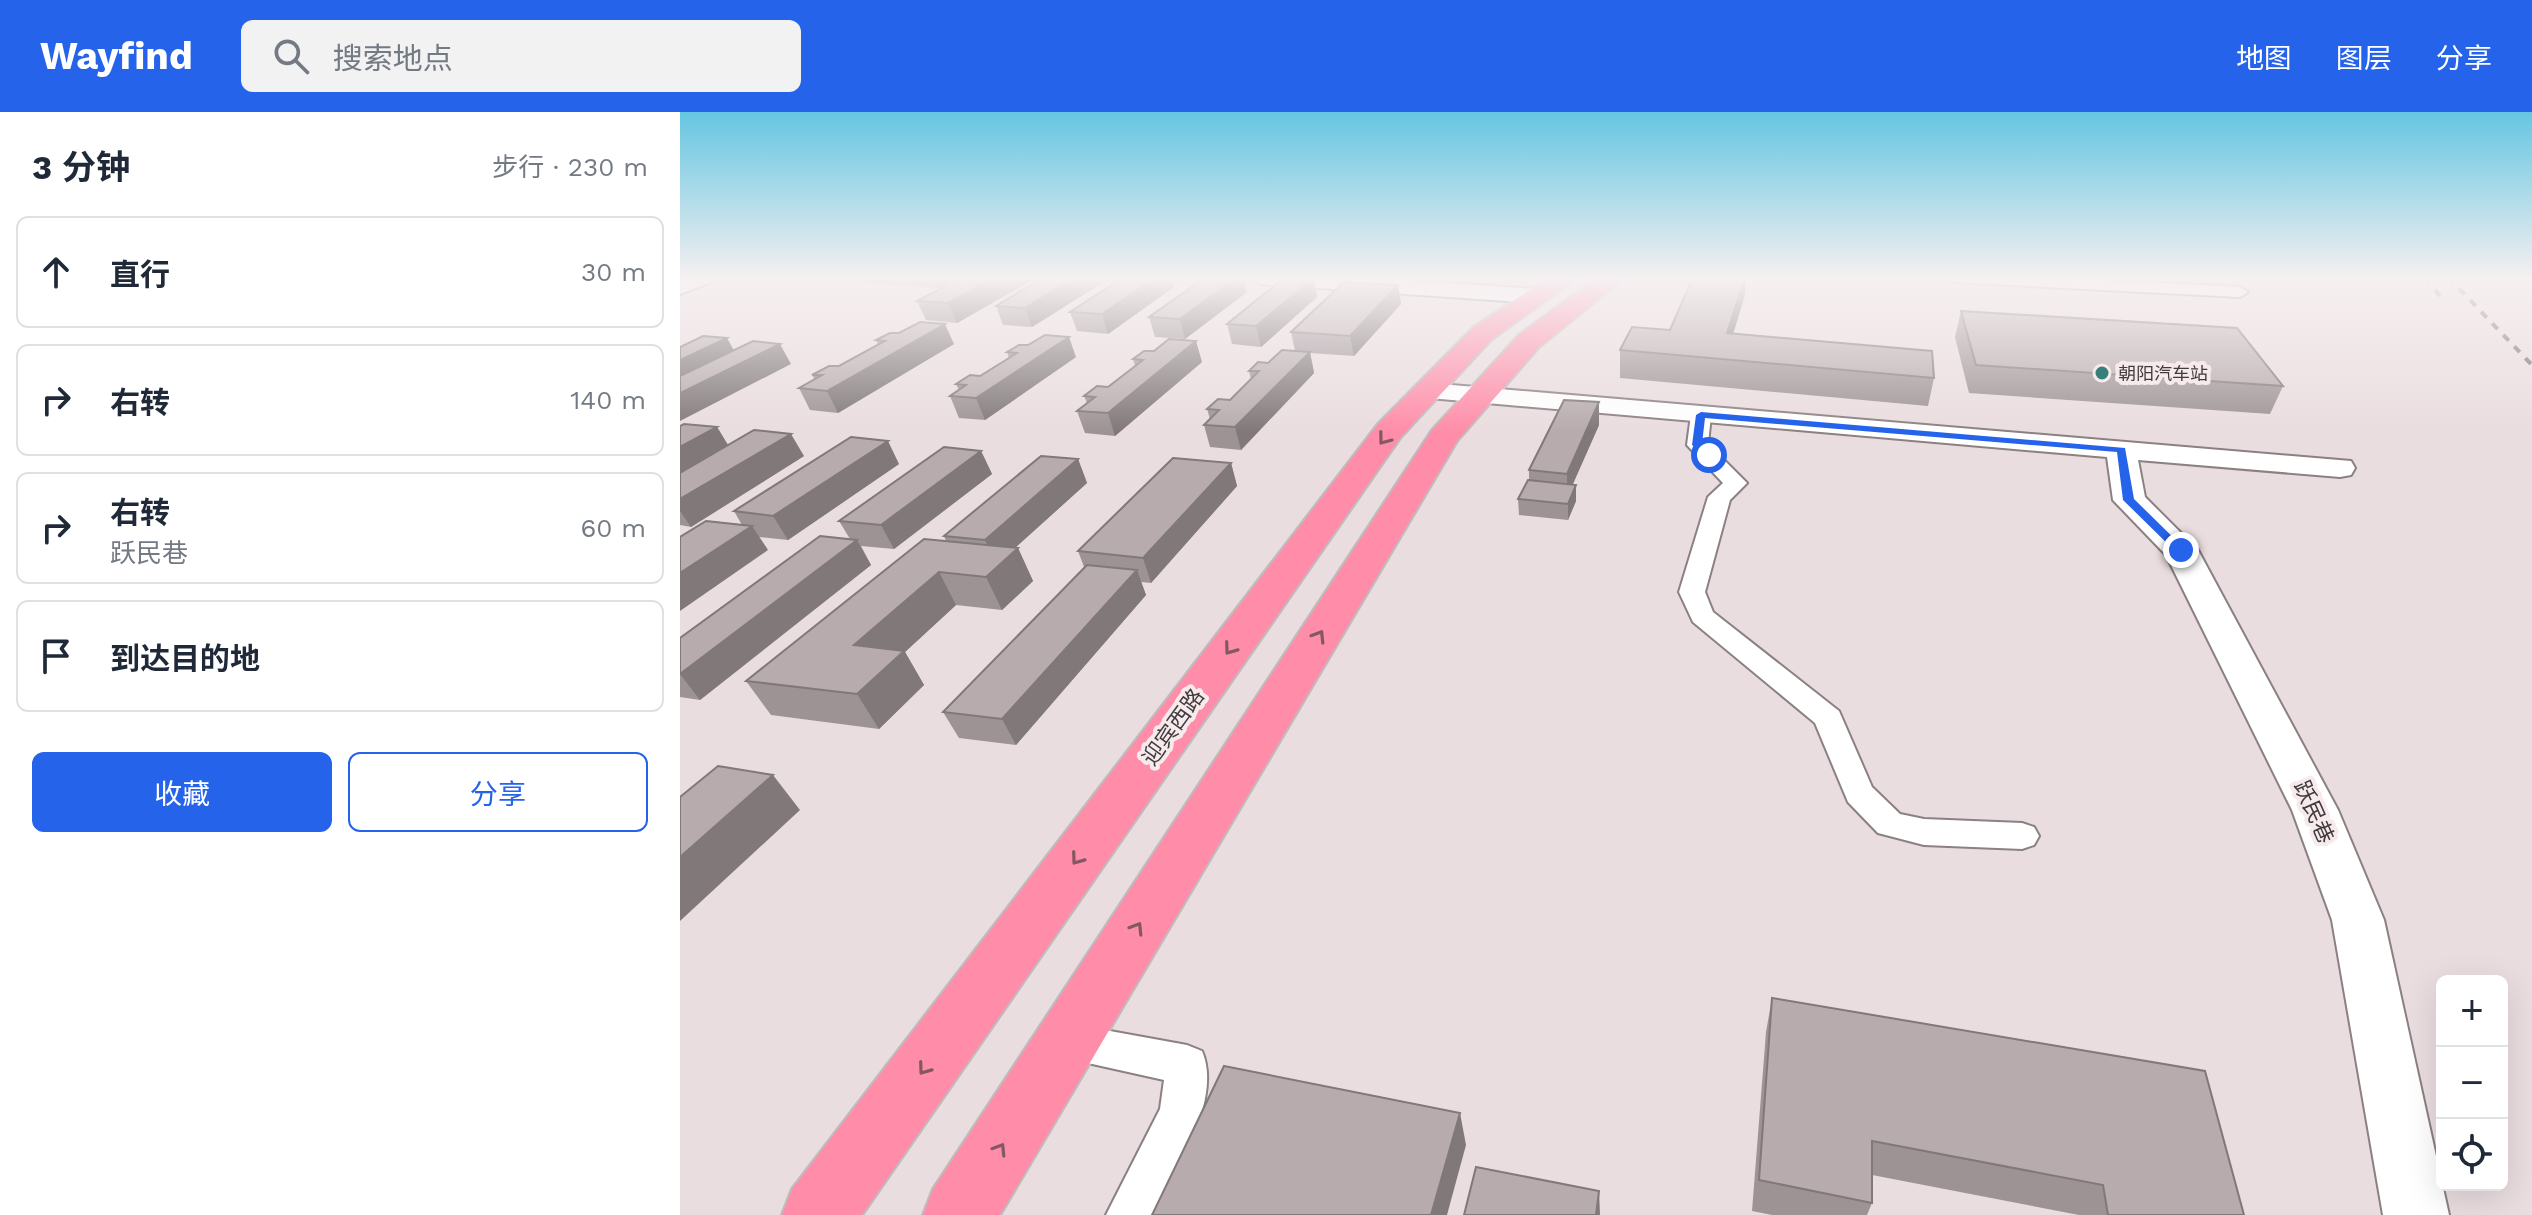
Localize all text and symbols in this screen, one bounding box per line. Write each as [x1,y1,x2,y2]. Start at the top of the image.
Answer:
search box [241,20,801,92]
text: Wayfind [40,34,193,78]
icon: search [269,34,313,78]
text: 搜索地点 [333,41,453,76]
text: 地图 [2236,42,2292,75]
text: 图层 [2336,42,2392,75]
text: 分享 [2436,42,2492,75]
text: 3 分钟 [32,147,130,187]
text: 步行 · 230 m [492,152,648,182]
icon: ahead [34,250,78,294]
text: 直行 [110,257,170,292]
text: 30 m [581,257,646,287]
place label: 朝阳汽车站 [2118,363,2208,384]
marker: 朝阳汽车站 [2093,364,2111,382]
icon: right [34,378,78,422]
text: 右转 [110,385,170,420]
text: 140 m [570,385,646,415]
one-way arrow [1379,430,1393,445]
route start [1691,437,1727,473]
text: 右转 [110,495,170,530]
icon: right [34,506,78,550]
text: 60 m [580,513,646,543]
route end [2163,532,2199,568]
text: 跃民巷 [110,538,188,568]
one-way arrow [1310,630,1325,645]
icon: arrive [34,634,78,678]
one-way arrow [1226,640,1240,654]
text: 到达目的地 [110,641,260,676]
street label: 迎宾西路 [1137,684,1209,770]
button: 收藏 [32,752,332,832]
button: 分享 [348,752,648,832]
street label: 跃民巷 [2289,777,2339,847]
one-way arrow [1072,850,1087,865]
one-way arrow [1128,922,1143,937]
map controls [2436,975,2508,1191]
button: + [2436,975,2508,1047]
button: − [2436,1047,2508,1119]
one-way arrow [919,1060,934,1075]
button: locate [2436,1119,2508,1191]
one-way arrow [990,1143,1005,1158]

